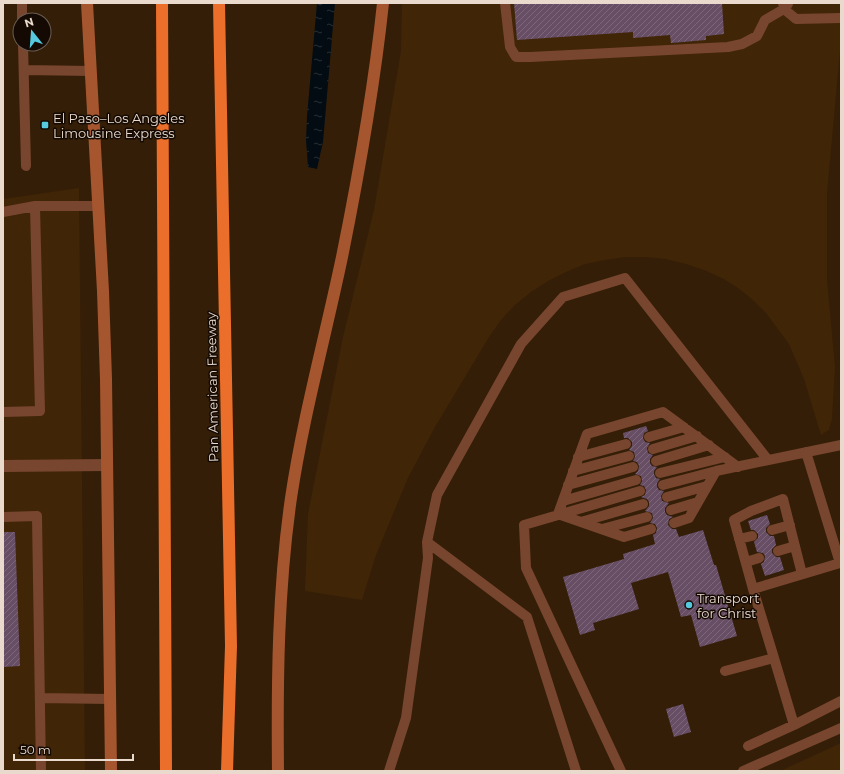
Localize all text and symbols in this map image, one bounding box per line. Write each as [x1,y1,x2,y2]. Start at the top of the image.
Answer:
north arrow [12,12,52,52]
text: N [23,14,35,30]
place label: El Paso–Los Angeles Limousine Express [53,110,185,141]
marker: El Paso–Los Angeles Limousine Express [40,120,50,130]
street label: Pan American Freeway [203,311,221,462]
place label: Transport for Christ [697,590,759,621]
marker: Transport for Christ [684,600,694,610]
scale bar [14,736,133,762]
text: 50 m [20,742,51,757]

